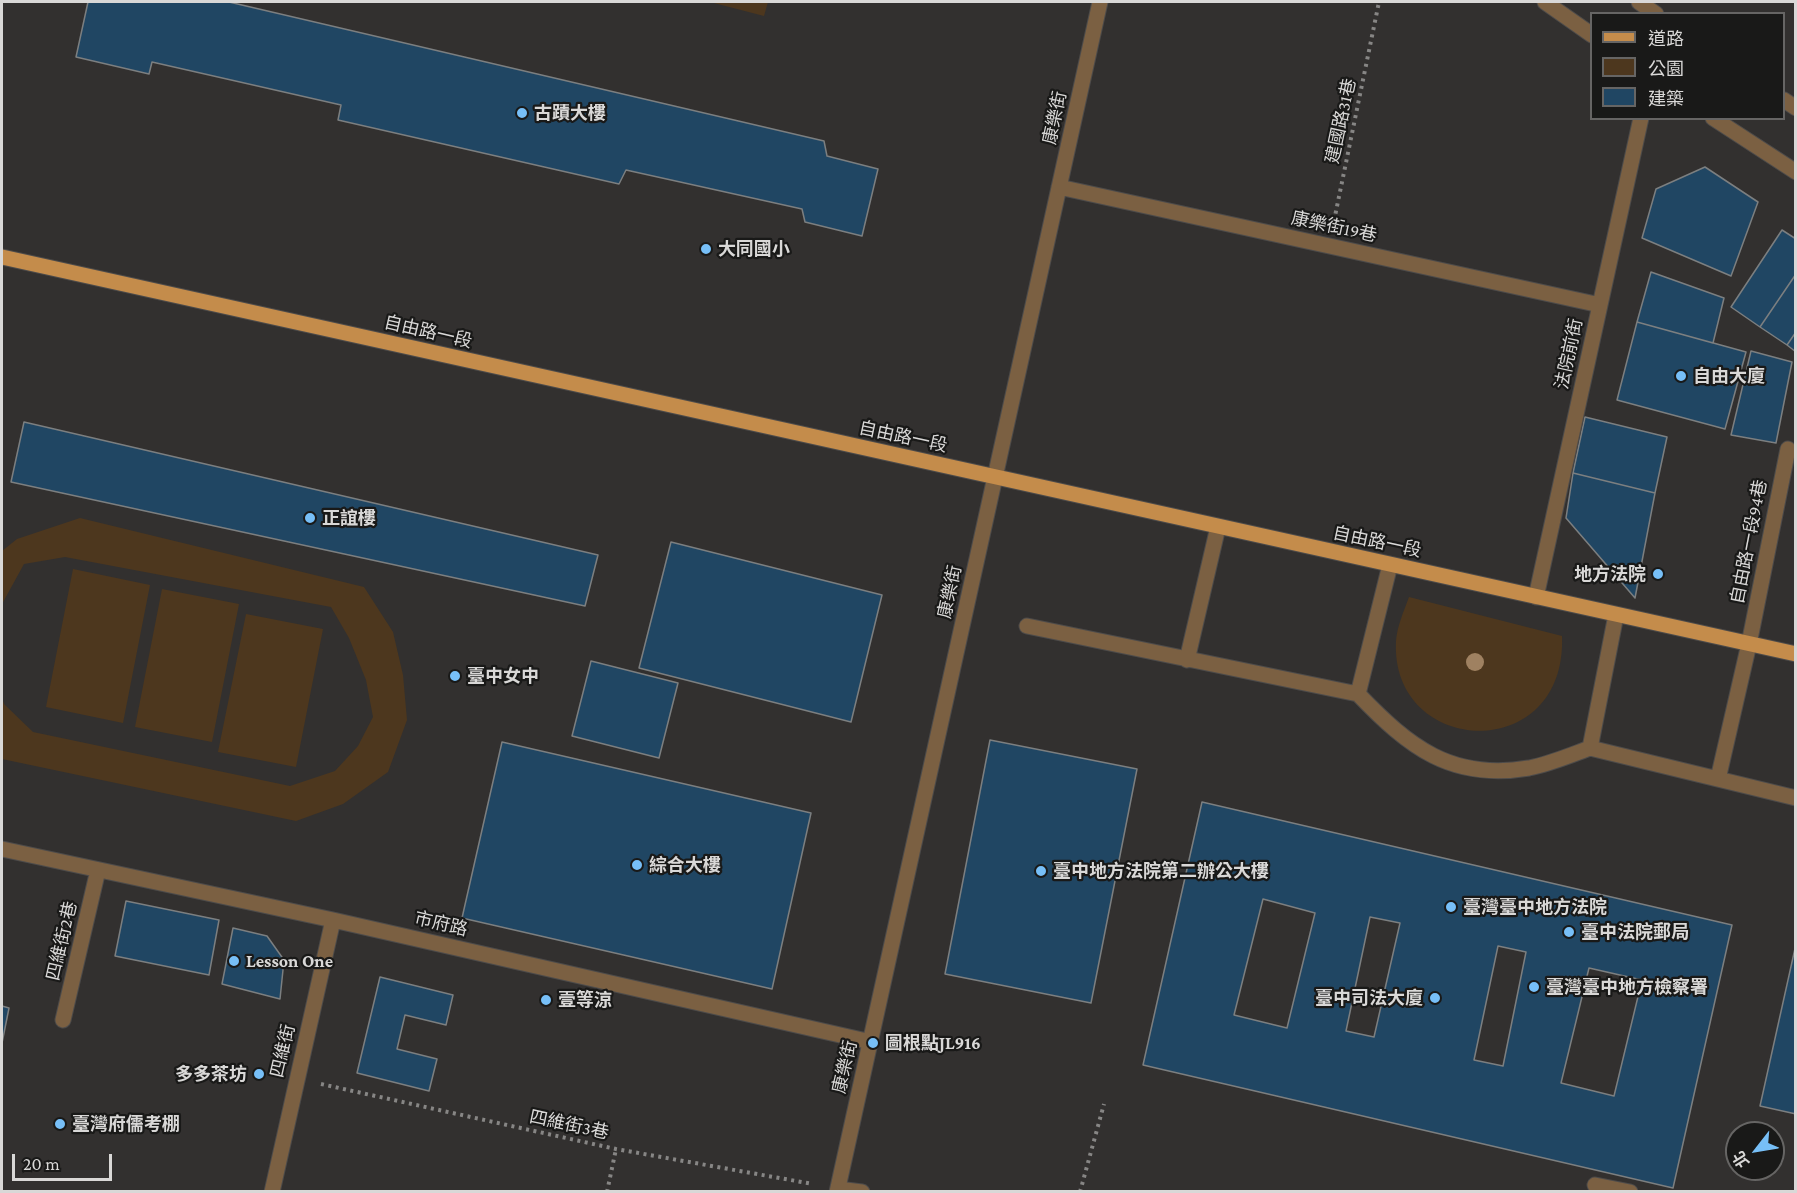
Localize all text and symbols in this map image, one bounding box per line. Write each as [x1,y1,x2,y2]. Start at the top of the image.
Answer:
legend [1590,12,1785,120]
text: 道路 [1648,29,1684,49]
text: 公園 [1648,59,1684,79]
street label: 建國路31巷 [1321,76,1361,166]
street label: 康樂街 [1039,89,1071,147]
text: 建築 [1648,89,1684,109]
place label: 古蹟大樓 [534,102,606,124]
marker: 古蹟大樓 [515,106,529,120]
street label: 康樂街19巷 [1289,207,1379,247]
place label: 大同國小 [718,238,790,260]
marker: 大同國小 [699,242,713,256]
street label: 自由路一段 [382,311,474,353]
street label: 法院前街 [1551,317,1587,391]
place label: 自由大廈 [1693,365,1765,387]
marker: 自由大廈 [1674,369,1688,383]
street label: 自由路一段 [857,417,949,457]
street label: 自由路一段94巷 [1726,478,1772,606]
place label: 正誼樓 [322,507,376,529]
marker: 正誼樓 [303,511,317,525]
street label: 自由路一段 [1331,522,1423,562]
street label: 康樂街 [934,563,966,621]
place label: 地方法院 [1574,563,1646,585]
marker: 地方法院 [1651,567,1665,581]
place label: 臺中女中 [467,665,539,687]
marker: 臺中女中 [448,669,462,683]
place label: 綜合大樓 [649,854,721,876]
marker: 綜合大樓 [630,858,644,872]
place label: 臺中地方法院第二辦公大樓 [1053,860,1269,882]
marker: 臺中地方法院第二辦公大樓 [1034,864,1048,878]
place label: 臺灣臺中地方法院 [1463,896,1607,918]
street label: 四維街2巷 [42,899,82,983]
marker: 臺灣臺中地方法院 [1444,900,1458,914]
street label: 市府路 [412,907,470,941]
place label: 臺中法院郵局 [1581,921,1689,943]
marker: 臺中法院郵局 [1562,925,1576,939]
place label: Lesson One [246,950,333,972]
marker: Lesson One [227,954,241,968]
place label: 臺灣臺中地方檢察署 [1546,976,1708,998]
marker: 臺灣臺中地方檢察署 [1527,980,1541,994]
place label: 臺中司法大廈 [1315,987,1423,1009]
place label: 壹等涼 [558,989,612,1011]
marker: 臺中司法大廈 [1428,991,1442,1005]
marker: 壹等涼 [539,993,553,1007]
street label: 四維街 [266,1022,300,1080]
place label: 圖根點JL916 [885,1032,981,1054]
marker: 圖根點JL916 [866,1036,880,1050]
street label: 康樂街 [828,1038,862,1096]
place label: 多多茶坊 [175,1063,247,1085]
marker: 多多茶坊 [252,1067,266,1081]
street label: 四維街3巷 [527,1106,611,1144]
place label: 臺灣府儒考棚 [72,1113,180,1135]
marker: 臺灣府儒考棚 [53,1117,67,1131]
north arrow [1725,1121,1785,1181]
scale bar [15,1142,116,1180]
text: 北 [1729,1148,1752,1171]
text: 20 m [23,1154,60,1174]

